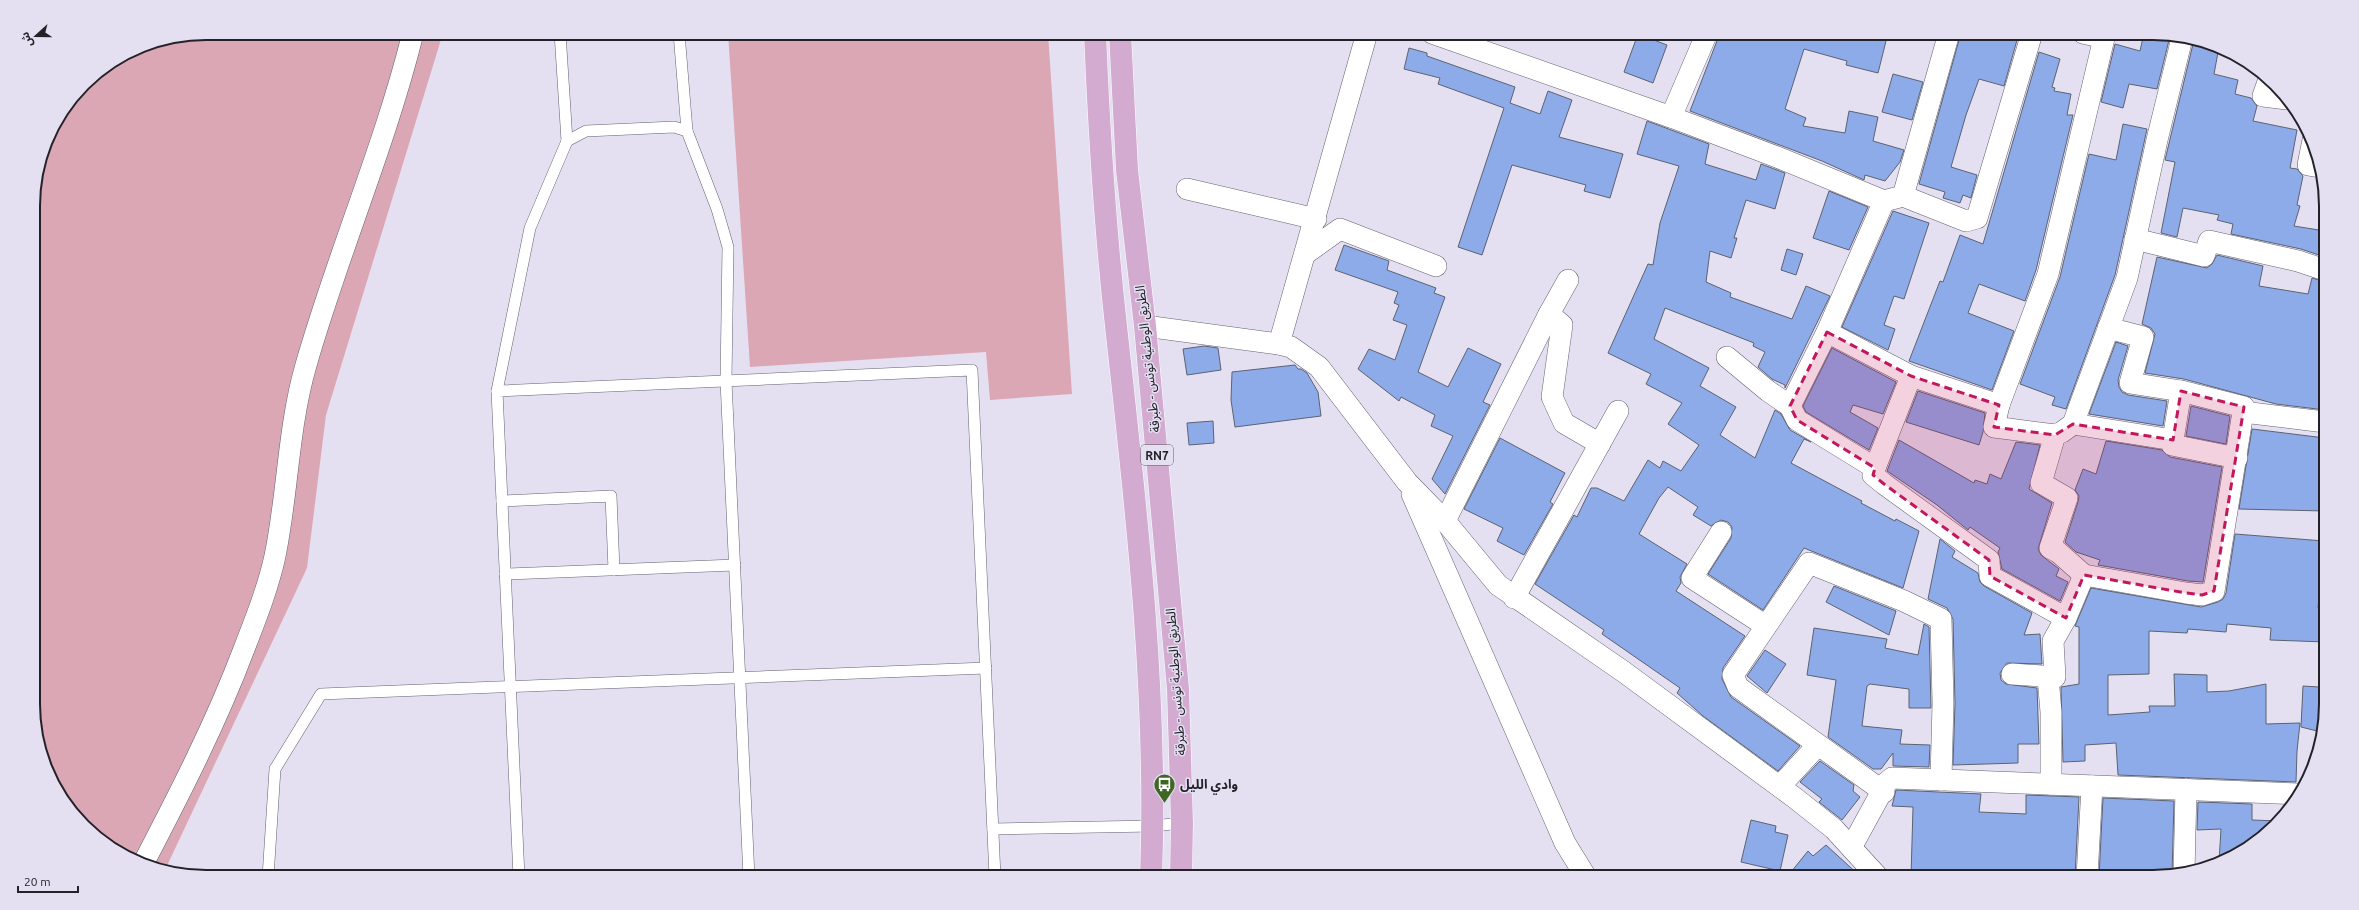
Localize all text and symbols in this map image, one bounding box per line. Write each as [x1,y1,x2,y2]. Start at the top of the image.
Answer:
north arrow [16,16,56,56]
text: ش [18,30,36,49]
street label: الطريق الوطنية تونس - طبرقة [1132,285,1164,433]
road number: RN7 [1141,445,1173,465]
street label: الطريق الوطنية تونس - طبرقة [1163,608,1189,756]
bus stop icon: وادي الليل [1152,771,1178,804]
place label: وادي الليل [1180,777,1238,795]
scale bar [18,868,78,894]
text: 20 m [24,875,51,888]

